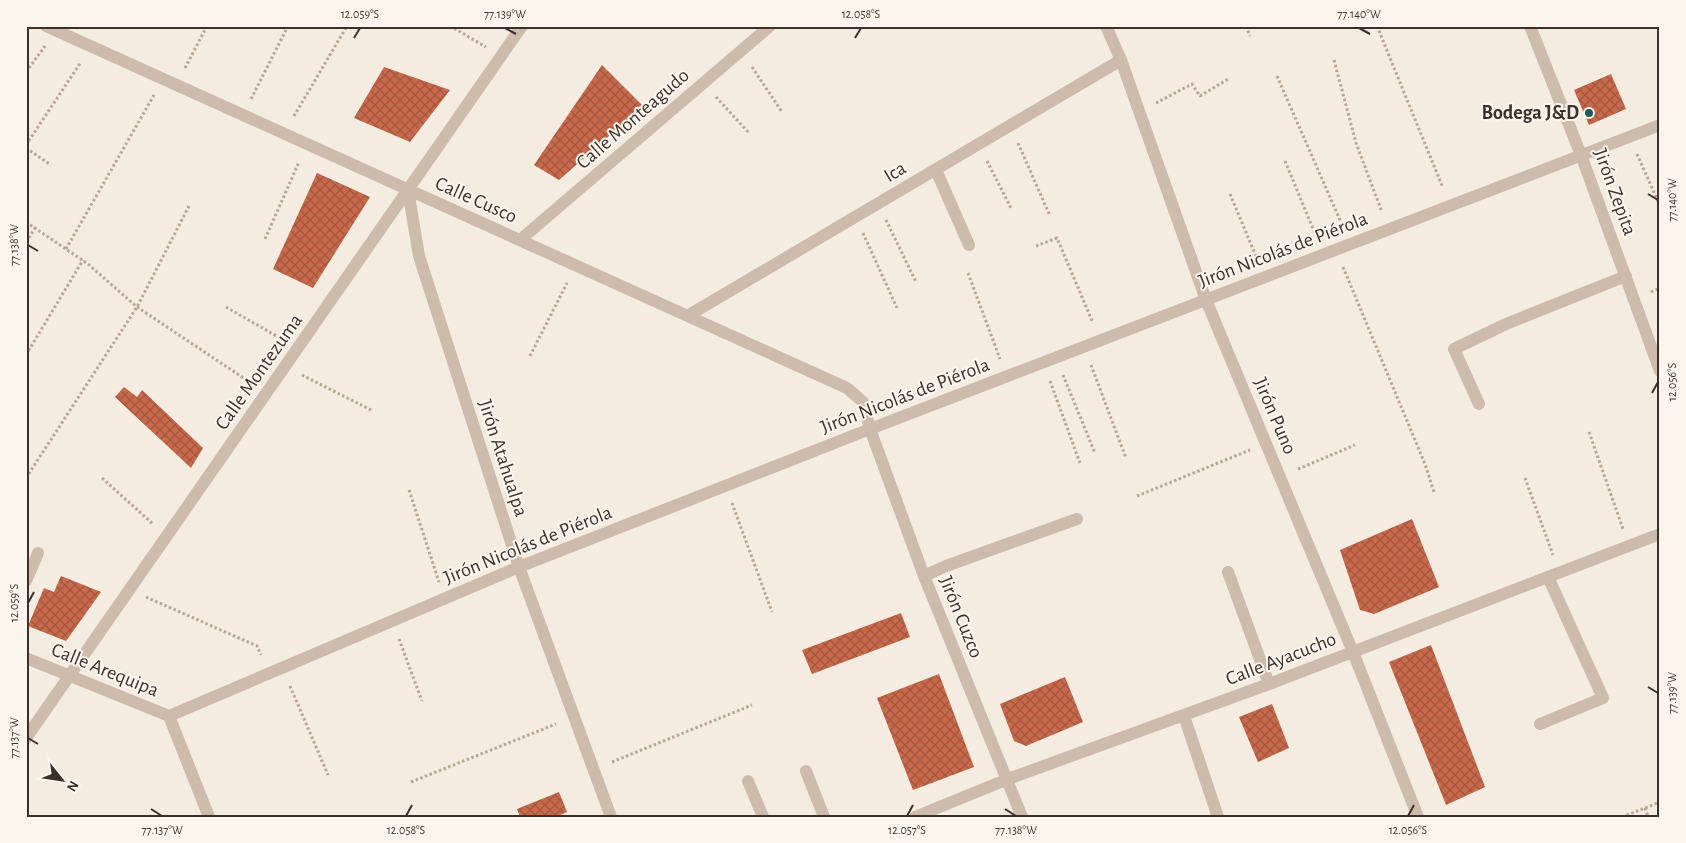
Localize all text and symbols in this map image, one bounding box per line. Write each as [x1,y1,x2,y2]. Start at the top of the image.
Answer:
text: 12.059°S [341,8,380,20]
text: 77.139°W [484,8,526,20]
text: 12.058°S [842,8,881,20]
text: 77.140°W [1337,8,1381,20]
street label: Calle Monteagudo [573,65,693,173]
place label: Bodega J&D [1481,103,1579,123]
marker: Bodega J&D [1583,107,1595,119]
street label: Jirón Zepita [1590,146,1640,238]
street label: Ica [881,158,909,186]
street label: Calle Cusco [432,173,520,227]
text: 77.140°W [1666,178,1678,222]
street label: Jirón Nicolás de Piérola [1196,209,1370,291]
text: 77.138°W [8,224,20,266]
street label: Calle Montezuma [212,310,306,434]
street label: Jirón Nicolás de Piérola [818,355,992,437]
text: 12.056°S [1666,362,1678,401]
street label: Jirón Puno [1250,375,1300,457]
street label: Jirón Atahualpa [475,397,531,519]
street label: Jirón Nicolás de Piérola [441,502,615,588]
street label: Jirón Cuzco [936,573,986,661]
text: 12.059°S [8,583,20,622]
street label: Calle Ayacucho [1223,629,1339,689]
street label: Calle Arequipa [49,639,161,701]
text: 77.139°W [1666,672,1678,714]
text: 77.137°W [8,717,20,759]
north arrow [38,756,88,806]
text: N [64,778,81,794]
text: 77.137°W [141,824,183,836]
text: 12.058°S [387,824,426,836]
text: 12.057°S [888,824,926,836]
text: 77.138°W [995,824,1037,836]
text: 12.056°S [1389,824,1428,836]

